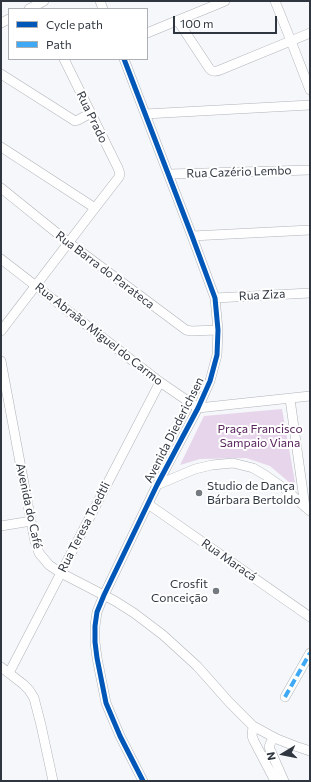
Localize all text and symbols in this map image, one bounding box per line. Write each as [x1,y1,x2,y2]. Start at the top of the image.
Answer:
legend [8,8,148,60]
scale bar [175,8,279,34]
text: 100 m [180,16,214,30]
text: Cycle path [46,17,103,31]
text: Path [46,37,72,51]
street label: Rua Prado [73,89,111,145]
street label: Rua Cazério Lembo [186,163,292,181]
street label: Rua Barra do Parateca [53,228,157,312]
street label: Rua Abraão Miguel do Carmo [32,280,166,388]
street label: Rua Ziza [238,287,286,303]
street label: Avenida Diederichsen [141,375,207,485]
park label: Praça Francisco Sampaio Viana [217,422,303,450]
street label: Avenida do Café [13,462,45,550]
street label: Rua Teresa Toedtli [55,479,113,575]
place label: Studio de Dança Bárbara Bertoldo [207,479,300,507]
marker: Studio de Dança Bárbara Bertoldo [194,488,204,498]
street label: Rua Maracá [199,536,259,584]
place label: Crosfit Conceição [151,577,208,605]
marker: Crosfit Conceição [211,586,221,596]
north arrow [263,734,303,774]
text: N [264,751,278,761]

